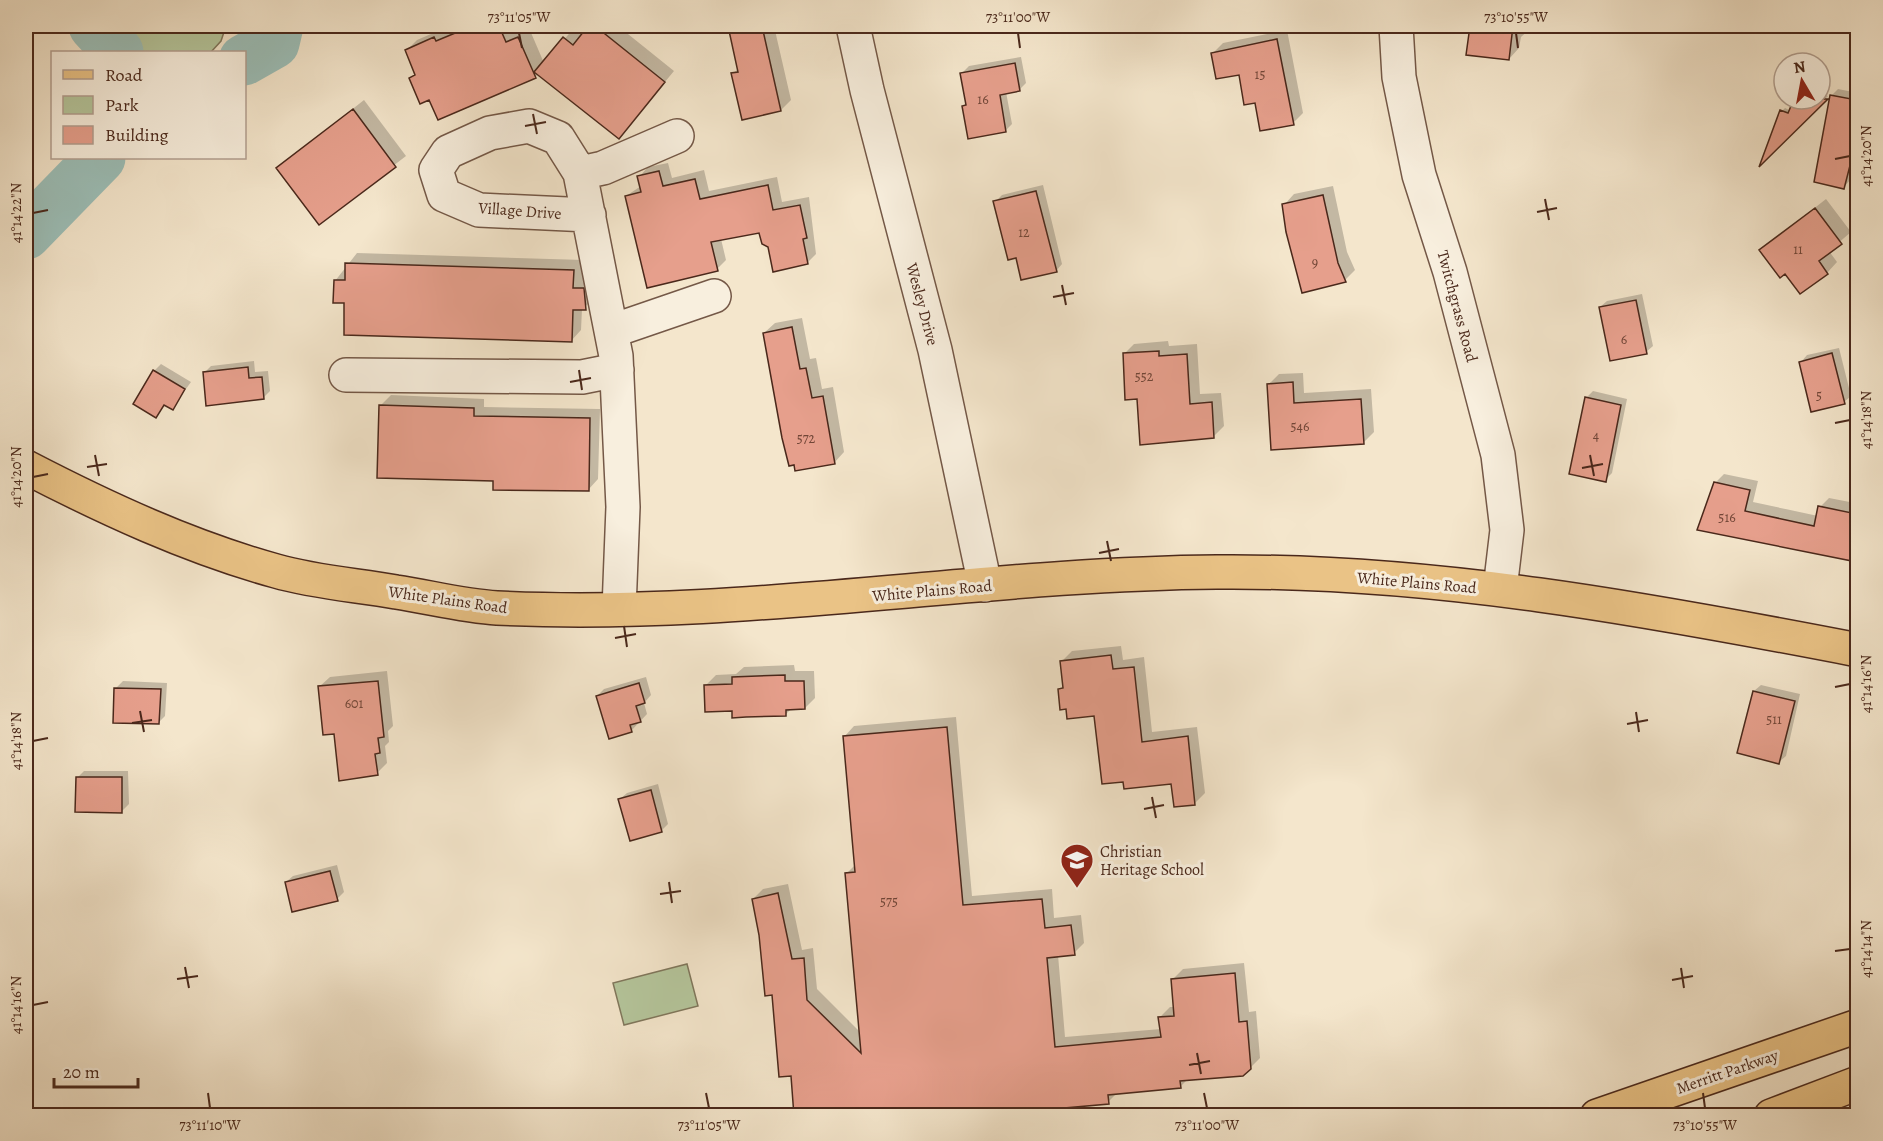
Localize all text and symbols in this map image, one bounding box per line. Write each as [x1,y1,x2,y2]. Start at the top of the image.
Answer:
text: 73°11'05"W [488,7,550,27]
text: 73°11'00"W [986,7,1050,27]
text: 73°10'55"W [1484,7,1548,27]
legend [51,51,246,159]
north arrow [1772,51,1832,111]
text: N [1792,55,1808,79]
text: Road [105,63,143,87]
house number: 15 [1255,65,1265,84]
house number: 16 [977,90,989,109]
text: Park [105,93,139,117]
text: Building [105,123,169,147]
text: 41°14'20"N [1856,125,1876,187]
text: 41°14'22"N [6,183,26,243]
street label: Village Drive [477,197,562,225]
house number: 12 [1018,223,1030,242]
house number: 11 [1793,240,1803,259]
street label: Twitchgrass Road [1432,248,1483,365]
house number: 9 [1312,253,1318,272]
street label: Wesley Drive [900,260,944,348]
house number: 6 [1621,330,1627,349]
house number: 552 [1135,367,1154,386]
house number: 5 [1816,386,1822,405]
text: 41°14'18"N [1856,390,1876,449]
house number: 546 [1291,417,1309,436]
house number: 4 [1593,426,1599,445]
house number: 572 [797,429,816,448]
text: 41°14'20"N [6,446,26,508]
house number: 516 [1718,508,1736,527]
street label: White Plains Road [1355,567,1478,599]
street label: White Plains Road [870,575,993,607]
street label: White Plains Road [386,581,509,619]
text: 41°14'16"N [1856,655,1876,713]
house number: 601 [345,694,364,713]
house number: 511 [1766,710,1782,729]
text: 41°14'18"N [6,711,26,770]
place label: Christian Heritage School [1100,841,1204,881]
school or university icon: Christian Heritage School [1059,842,1095,889]
house number: 575 [880,892,898,911]
text: 41°14'14"N [1856,920,1876,978]
text: 41°14'16"N [6,976,26,1034]
street label: Merritt Parkway [1674,1044,1782,1100]
scale bar [54,1051,138,1089]
text: 20 m [63,1060,100,1084]
text: 73°11'10"W [179,1115,241,1135]
text: 73°11'05"W [678,1115,740,1135]
text: 73°11'00"W [1175,1115,1239,1135]
text: 73°10'55"W [1673,1115,1737,1135]

